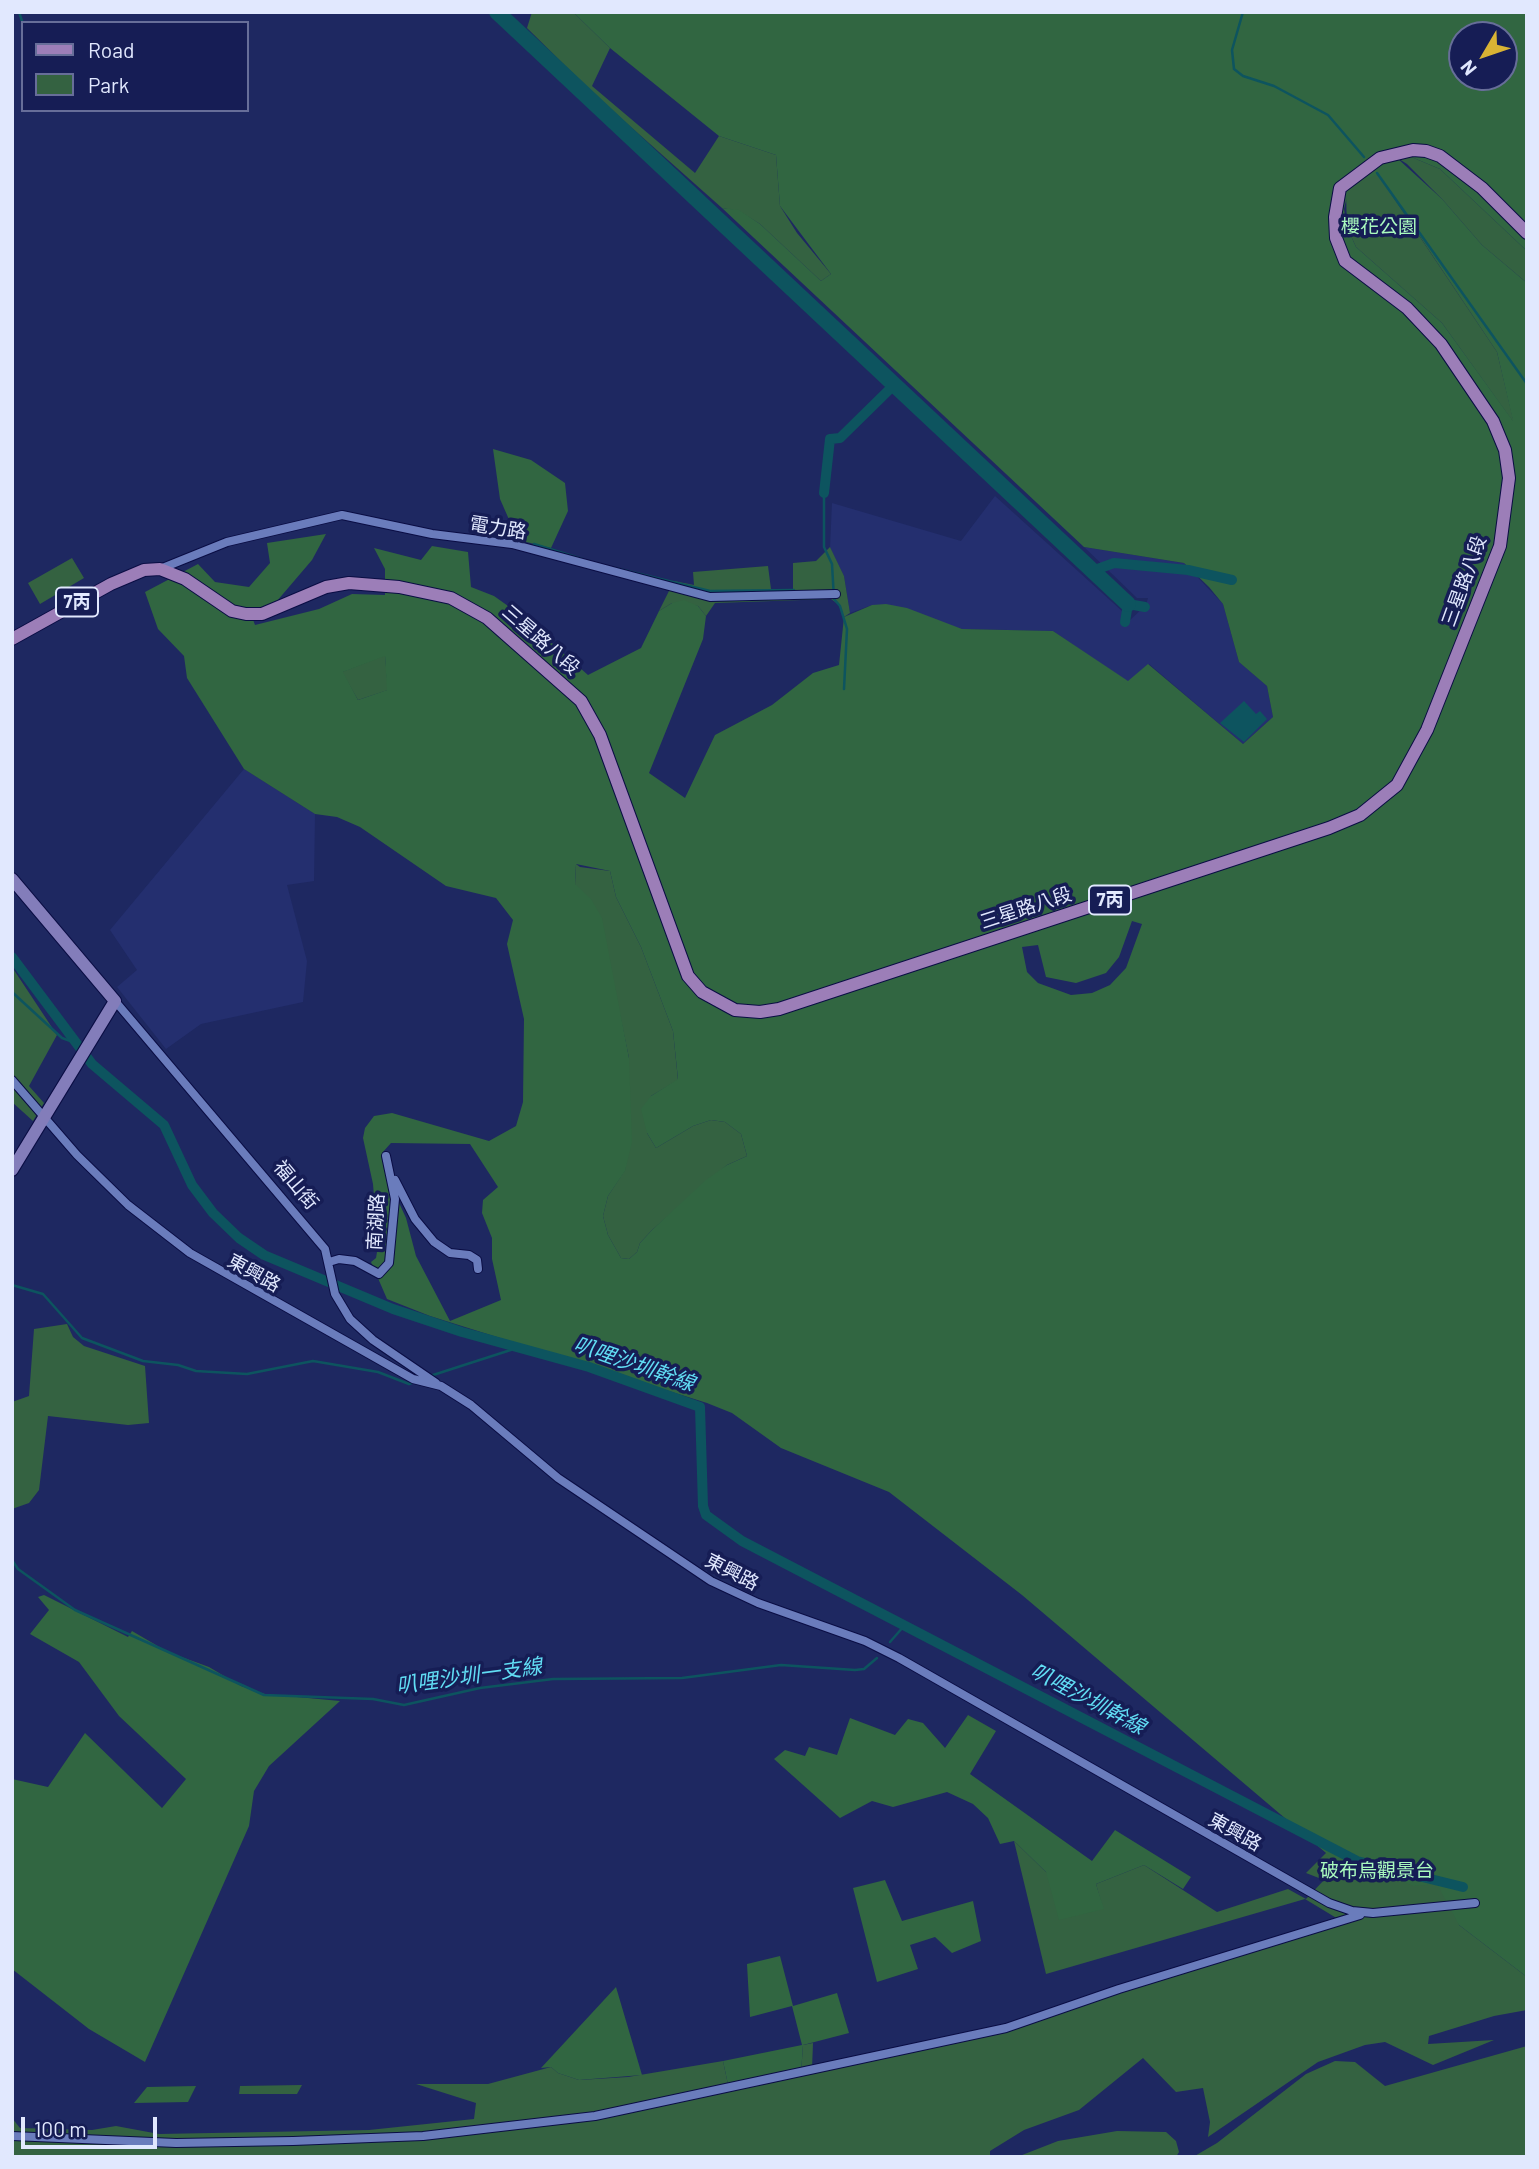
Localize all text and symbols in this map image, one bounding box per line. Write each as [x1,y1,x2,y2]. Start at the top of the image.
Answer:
legend [21,21,248,112]
north arrow [1448,21,1518,91]
text: Road [88,37,134,62]
text: N [1455,56,1481,80]
text: Park [88,72,129,97]
park label: 櫻花公園 [1341,216,1417,238]
street label: 電力路 [468,512,528,544]
street label: 三星路八段 [1437,532,1491,630]
road number: 7丙 [56,588,98,616]
street label: 三星路八段 [498,600,584,680]
street label: 三星路八段 [977,882,1075,934]
road number: 7丙 [1089,886,1131,915]
street label: 福山街 [269,1156,323,1214]
street label: 南湖路 [363,1193,389,1251]
street label: 東興路 [224,1249,284,1297]
water label: 叭哩沙圳幹線 [570,1332,698,1396]
street label: 東興路 [701,1549,763,1595]
water label: 叭哩沙圳一支線 [394,1653,544,1699]
water label: 叭哩沙圳幹線 [1026,1658,1150,1740]
street label: 東興路 [1205,1808,1265,1856]
park label: 破布烏觀景台 [1320,1860,1434,1882]
scale bar [24,2102,161,2146]
text: 100 m [34,2116,87,2141]

